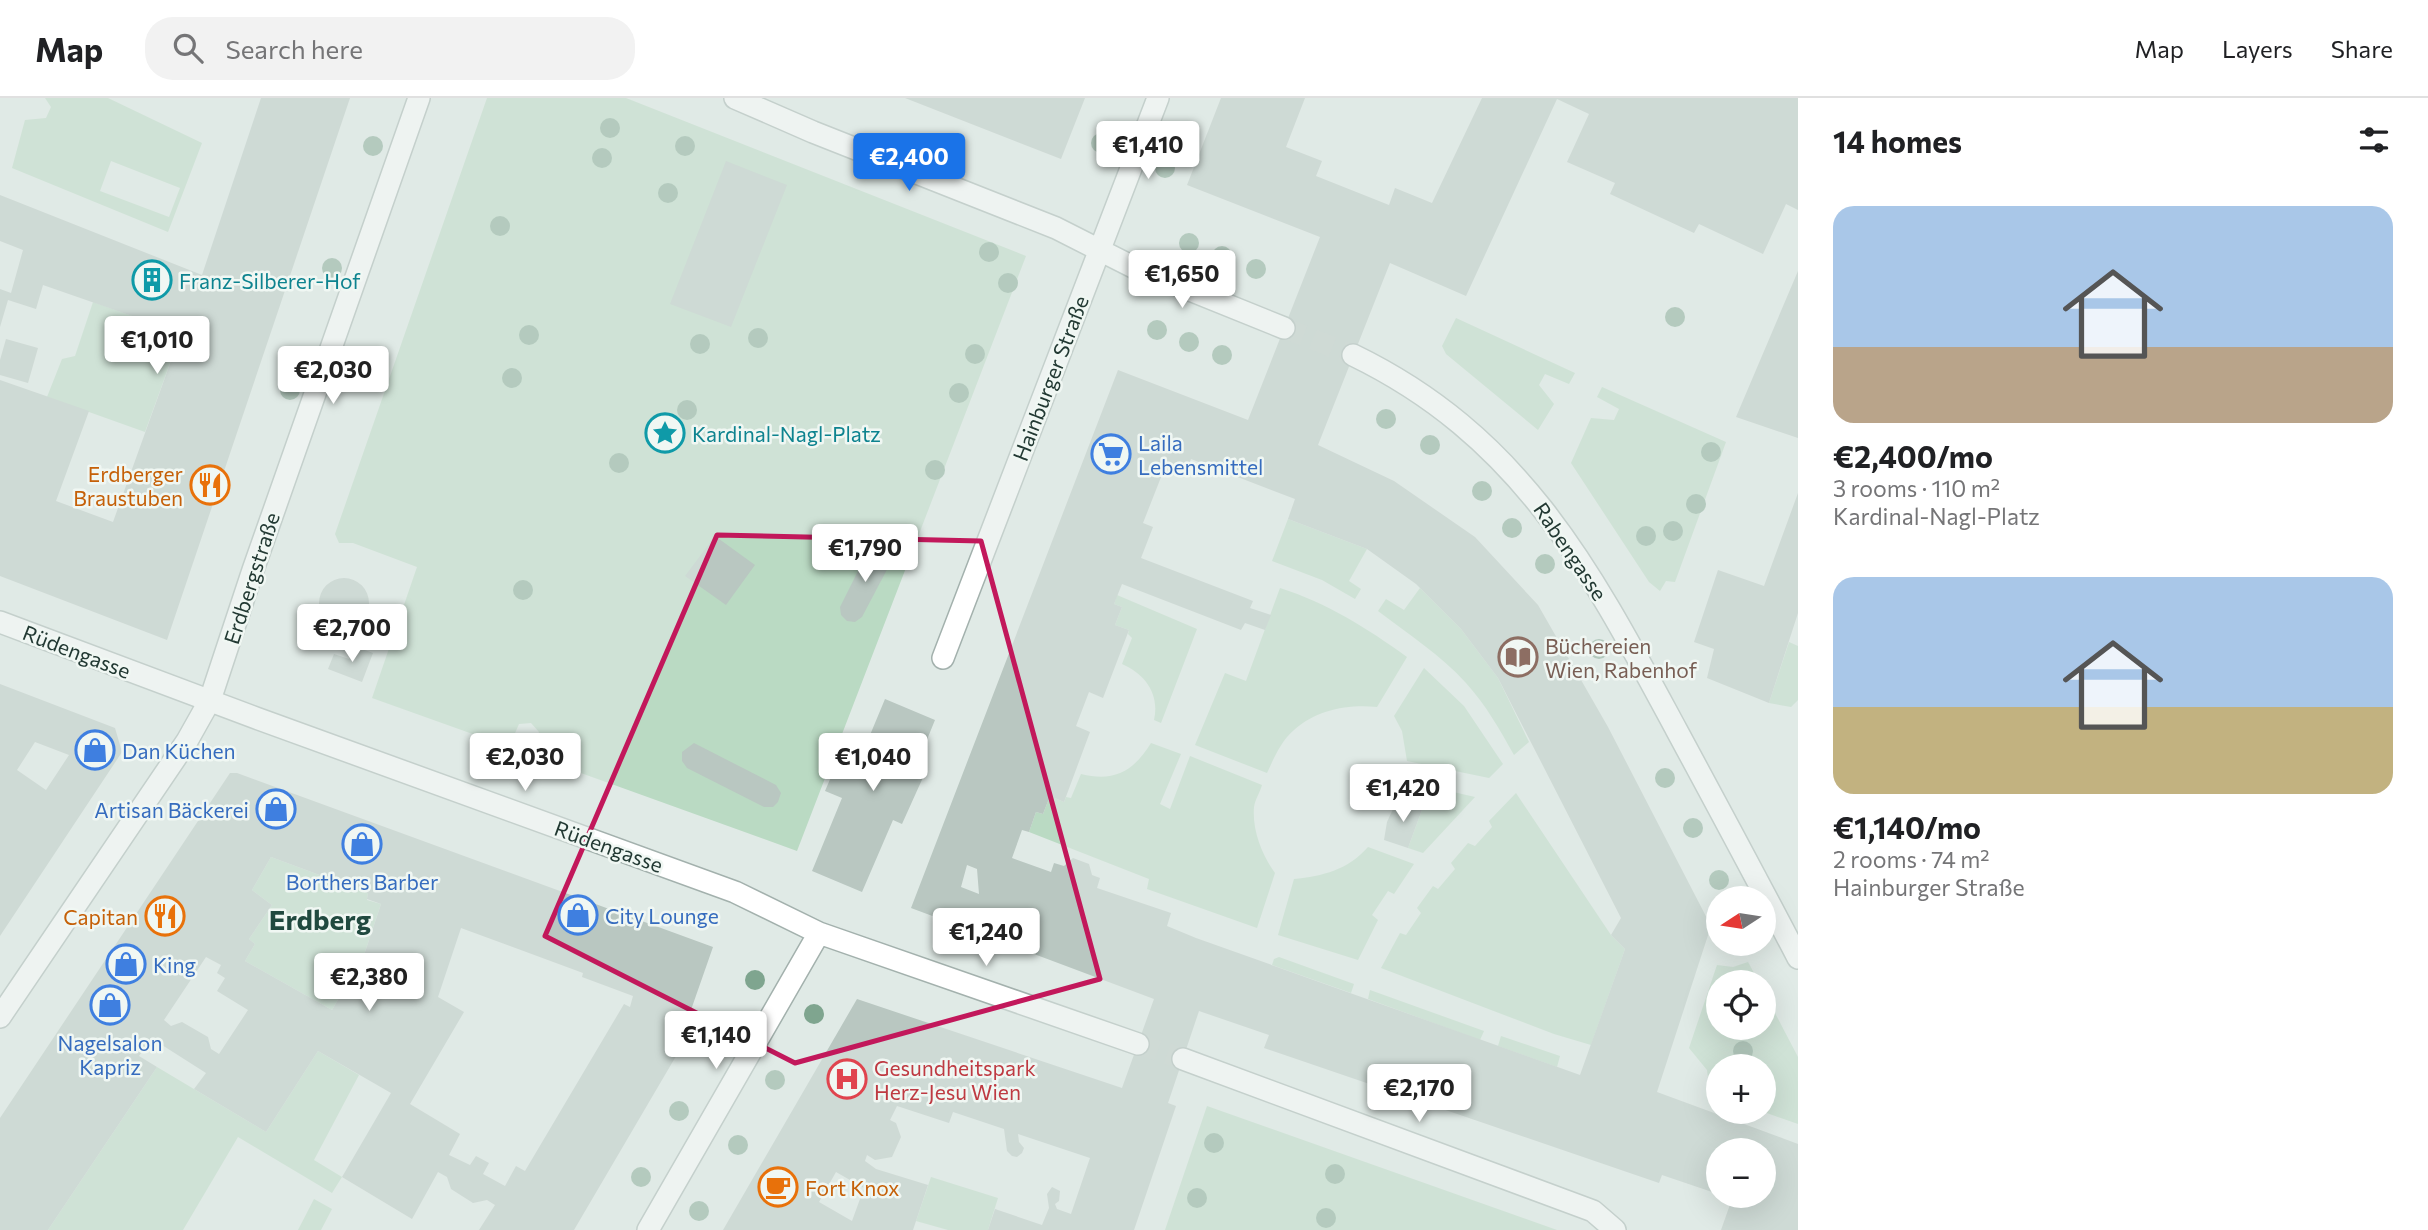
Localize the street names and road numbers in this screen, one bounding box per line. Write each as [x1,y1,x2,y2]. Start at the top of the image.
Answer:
street label: Hainburger Straße [1007,292,1093,464]
street label: Rabengasse [1529,497,1613,605]
street label: Erdbergstraße [218,509,284,647]
street label: Rüdengasse [20,619,134,683]
street label: Rüdengasse [551,815,667,877]

